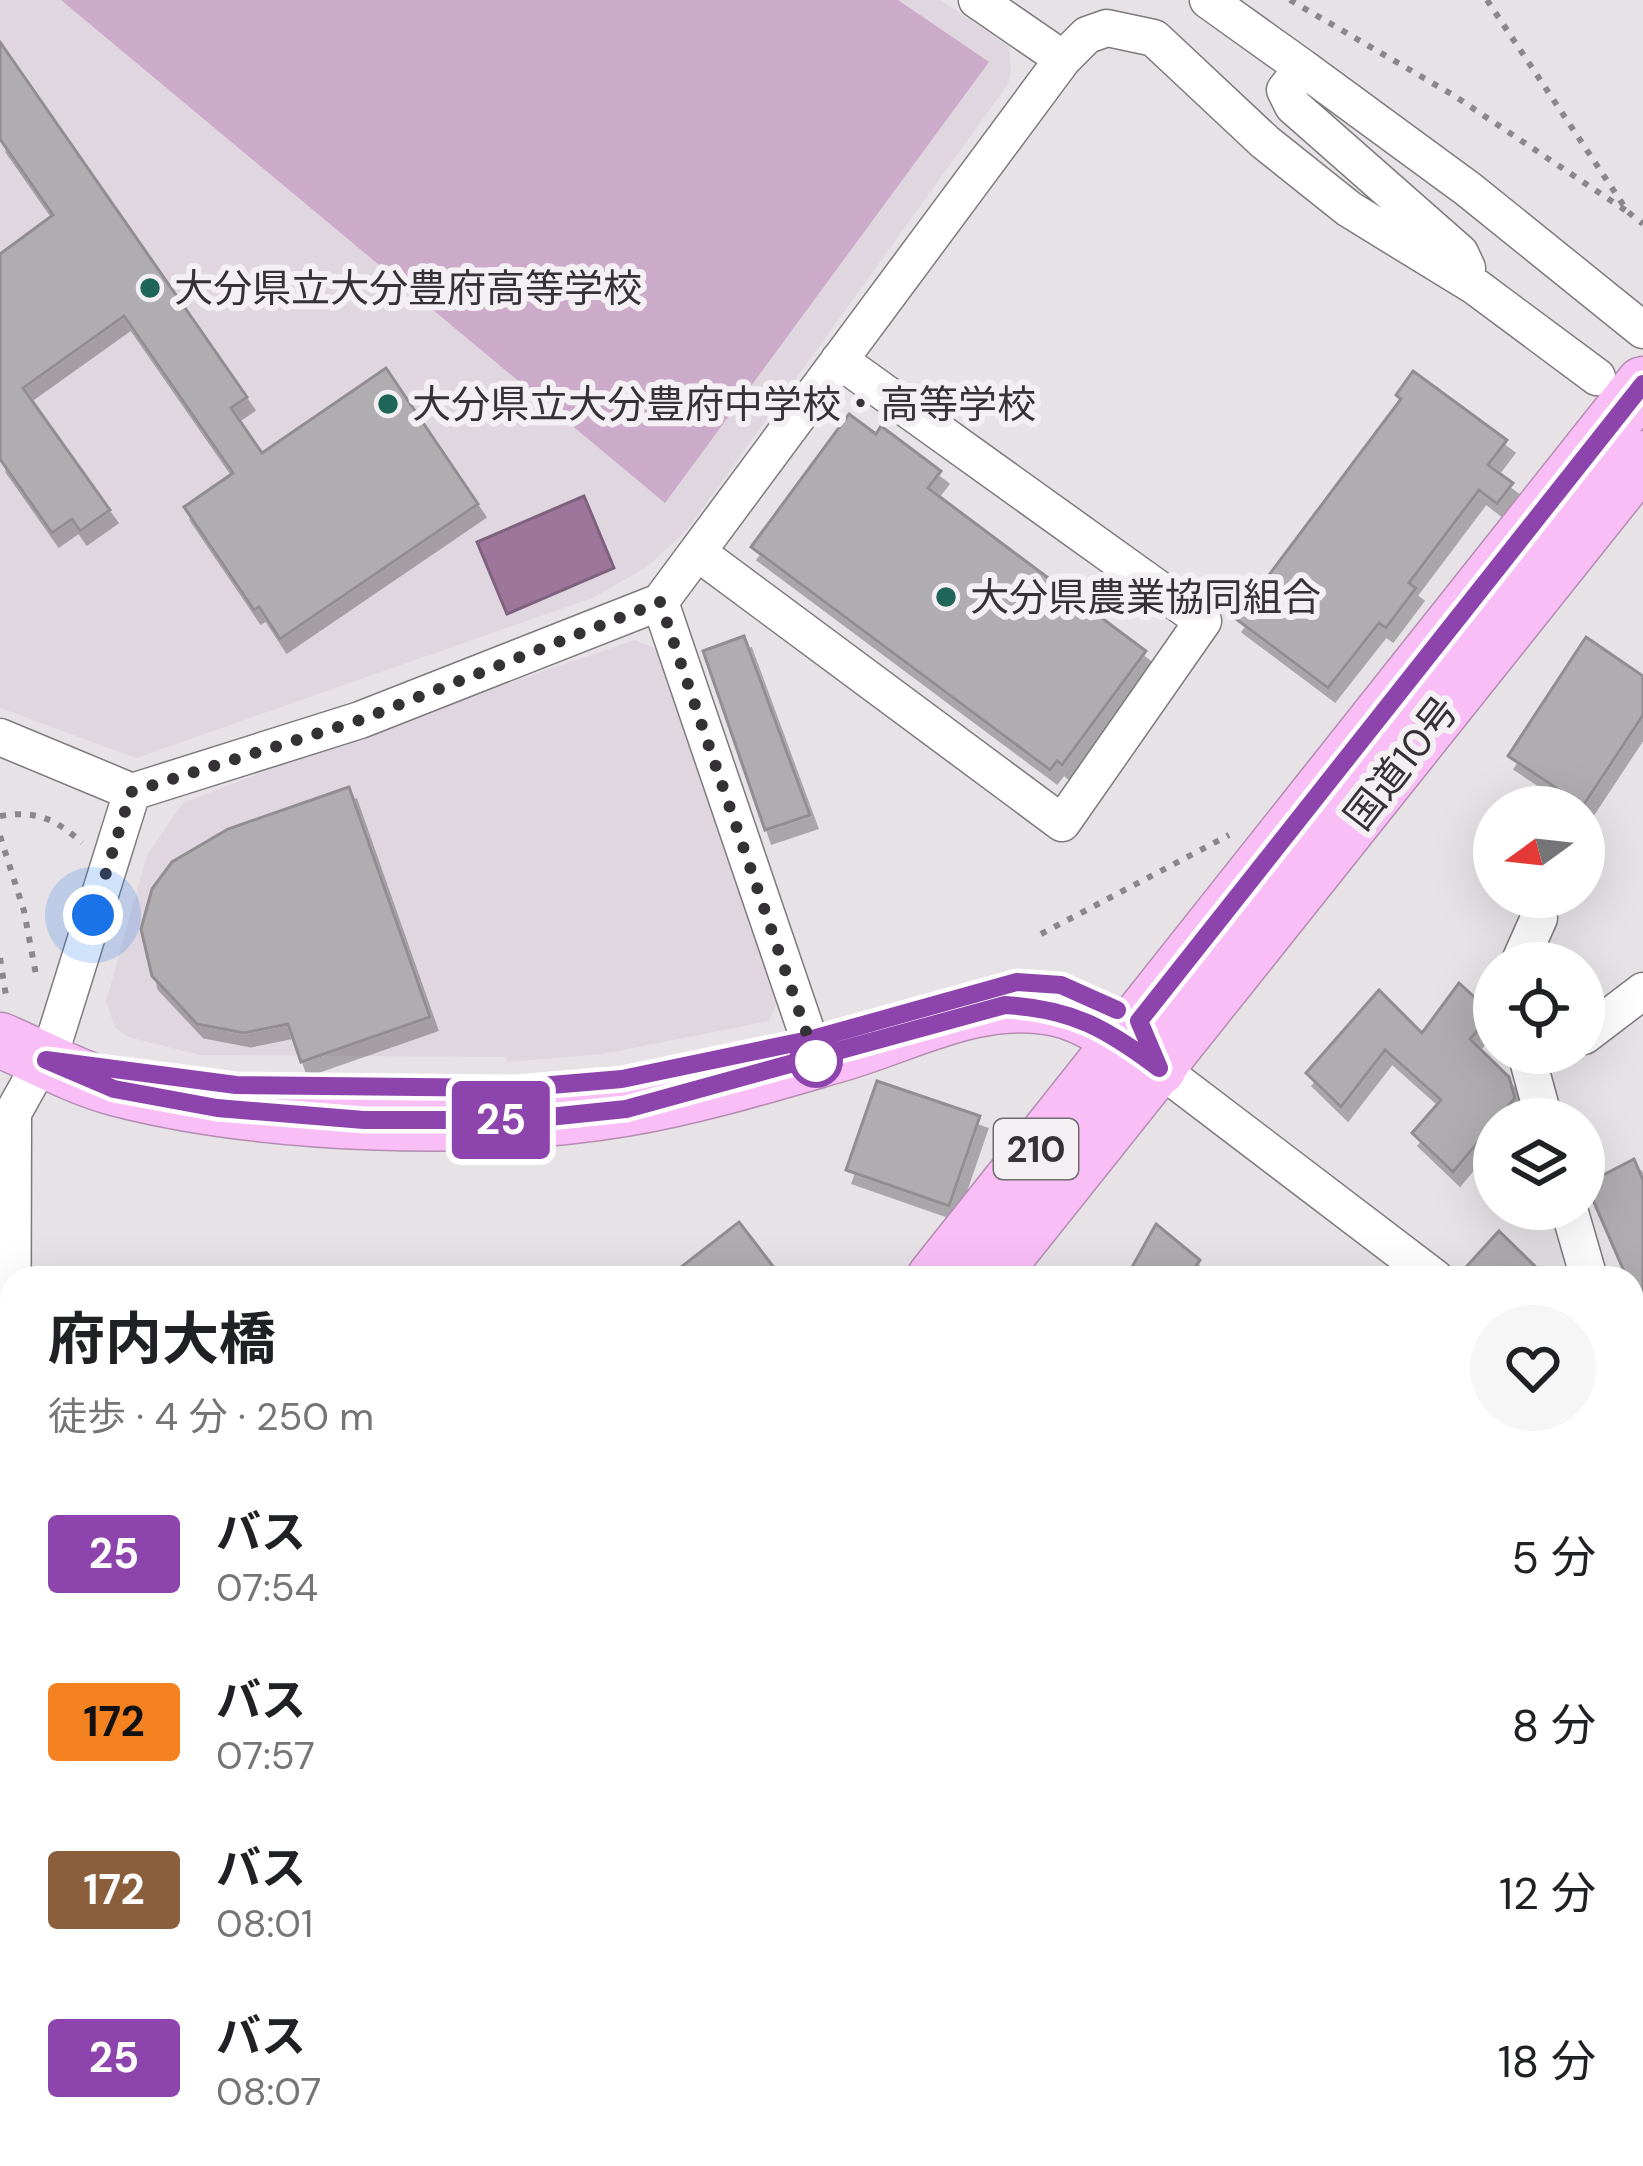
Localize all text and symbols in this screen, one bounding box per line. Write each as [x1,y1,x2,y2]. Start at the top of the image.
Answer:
place label: 大分県立大分豊府高等学校 [174,263,642,314]
marker: 大分県立大分豊府高等学校 [137,275,163,301]
place label: 大分県立大分豊府中学校・高等学校 [412,379,1036,430]
marker: 大分県立大分豊府中学校・高等学校 [375,391,401,417]
place label: 大分県農業協同組合 [970,572,1321,623]
marker: 大分県農業協同組合 [933,584,959,610]
street label: 国道10号 [1333,686,1469,840]
north arrow [1473,786,1605,918]
map controls [1473,786,1605,1230]
your location [63,885,123,945]
button: locate [1473,942,1605,1074]
unlabelled marker [791,1036,841,1086]
line badge: 25 [447,1081,555,1159]
text: 25 [476,1092,526,1147]
button: layers [1473,1098,1605,1230]
road number: 210 [994,1119,1078,1179]
text: 府内大橋 [48,1302,276,1377]
button: heart [1470,1305,1596,1431]
text: 徒歩 · 4 分 · 250 m [48,1391,374,1442]
text: バス [216,1503,306,1562]
text: 25 [89,1526,139,1581]
text: 5 分 [1512,1528,1596,1587]
text: 07:54 [216,1562,318,1613]
text: バス [216,1671,306,1730]
text: 172 [83,1694,145,1749]
text: 8 分 [1512,1696,1596,1755]
text: 07:57 [216,1730,315,1781]
text: バス [216,1839,306,1898]
text: 172 [83,1862,145,1917]
text: 12 分 [1499,1864,1596,1923]
text: 08:01 [216,1898,313,1949]
text: バス [216,2007,306,2066]
text: 25 [89,2030,139,2085]
text: 18 分 [1498,2032,1596,2091]
text: 08:07 [216,2066,321,2117]

